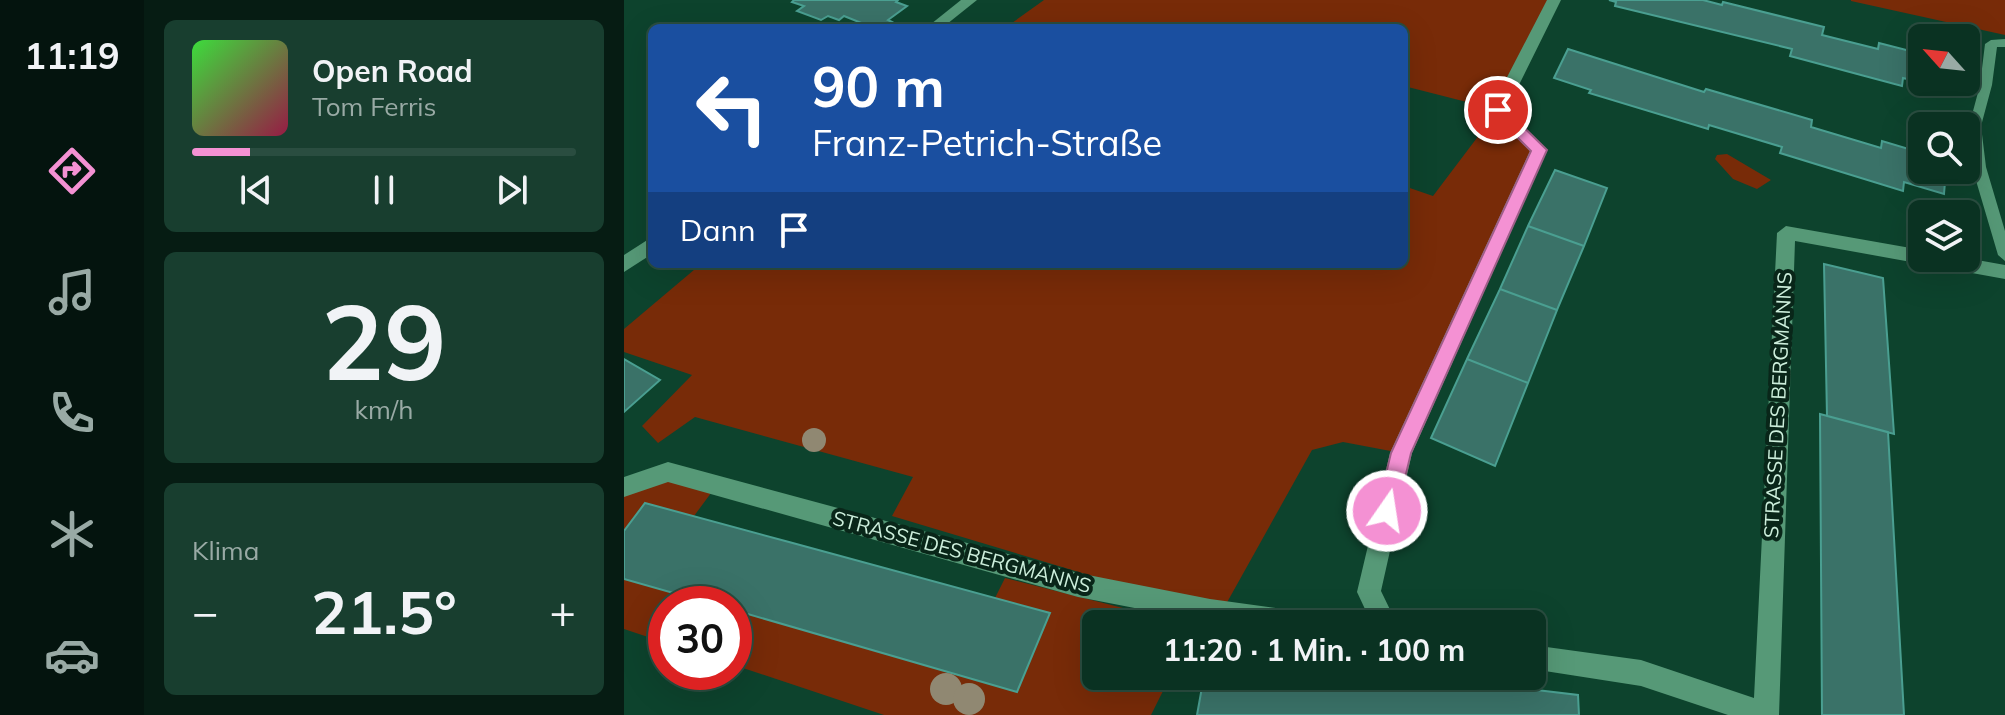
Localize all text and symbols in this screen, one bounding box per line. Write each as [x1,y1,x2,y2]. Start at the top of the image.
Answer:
north arrow [1908,24,1980,96]
map controls [1908,24,1980,272]
text: 11:19 [24,33,120,78]
text: 90 m [812,51,945,121]
text: Open Road [312,52,473,90]
icon: left [680,56,784,160]
pin [1464,76,1532,144]
icon: arrive [1476,88,1520,132]
text: Tom Ferris [312,90,436,123]
button: search [1908,112,1980,184]
text: Franz-Petrich-Straße [812,120,1162,165]
icon: directions [44,143,100,199]
icon: previous [234,168,278,212]
icon: pause [362,168,406,212]
icon: next [490,168,534,212]
button: layers [1908,200,1980,272]
icon: arrive [772,208,816,252]
text: Dann [680,211,756,249]
icon: music [44,264,100,320]
street label: STRASSE DES BERGMANNS [1758,271,1797,539]
text: 29 [322,275,446,406]
icon: phone [44,385,100,441]
text: km/h [355,393,413,426]
position arrow [1345,469,1429,553]
street label: STRASSE DES BERGMANNS [830,505,1094,598]
icon: climate [44,506,100,562]
text: Klima [192,534,259,567]
text: 21.5° [311,574,457,649]
text: − [192,584,218,639]
text: + [550,584,576,639]
speed limit sign: 30 [648,586,752,690]
icon: car [44,627,100,683]
text: 11:20 · 1 Min. · 100 m [1163,631,1465,669]

